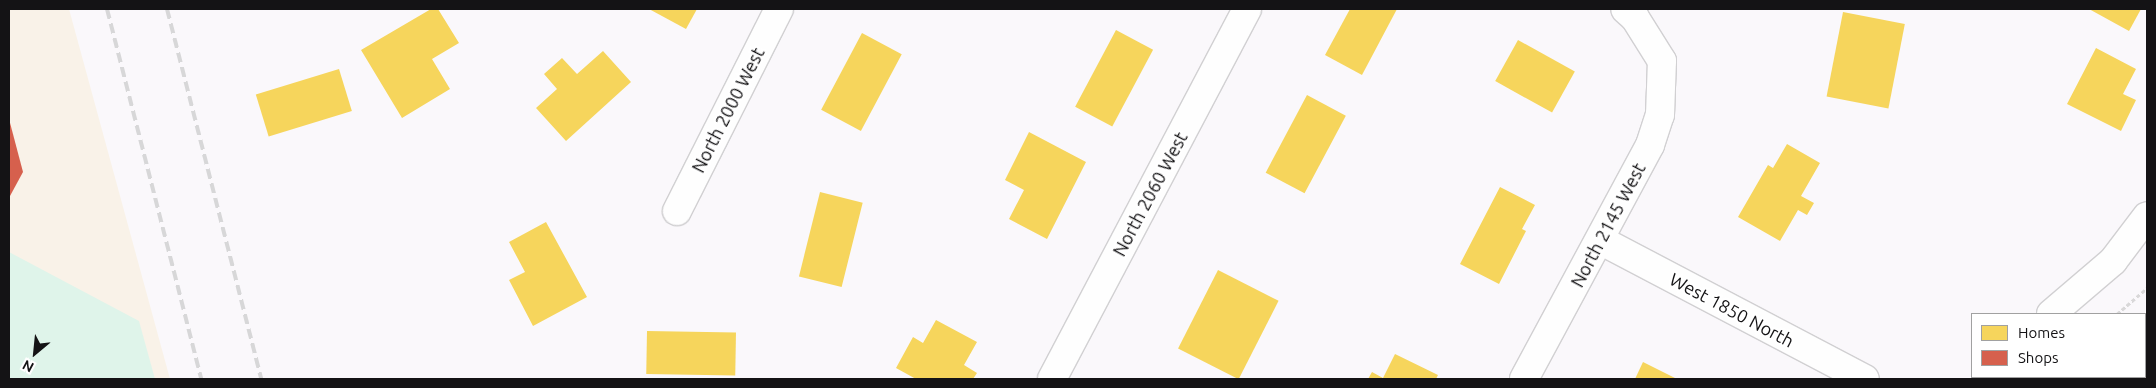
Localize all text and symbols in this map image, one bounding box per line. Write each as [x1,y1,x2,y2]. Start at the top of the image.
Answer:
street label: North 2000 West [687,44,769,176]
street label: North 2060 West [1108,128,1192,260]
street label: North 2145 West [1566,159,1650,291]
street label: West 1850 North [1666,268,1798,352]
legend [1971,313,2146,378]
text: Homes [2018,324,2065,341]
north arrow [10,328,60,378]
text: Shops [2018,349,2059,366]
text: N [20,357,36,376]

